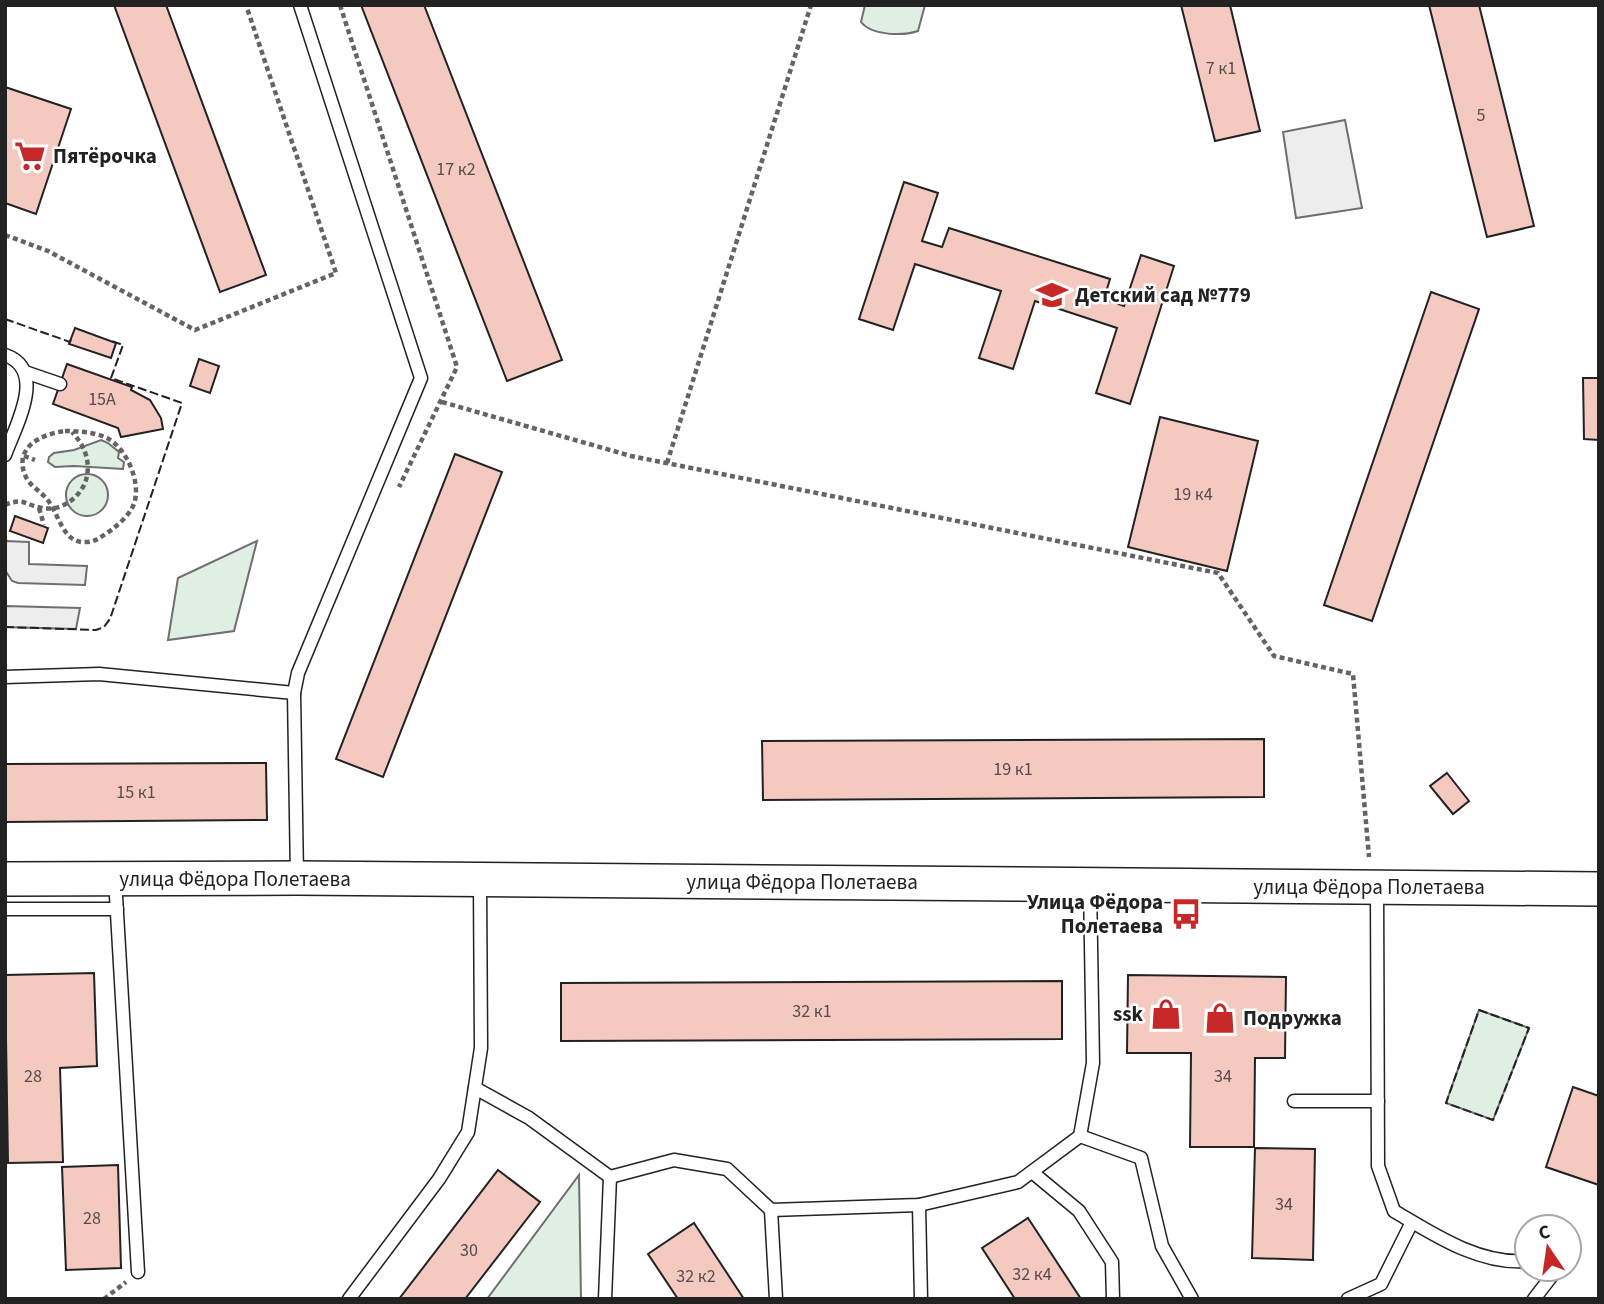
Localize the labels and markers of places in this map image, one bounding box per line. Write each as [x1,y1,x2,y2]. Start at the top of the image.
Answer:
supermarket icon: Пятёрочка [13,139,47,173]
place label: Пятёрочка [53,141,157,171]
school or university icon: Детский сад №779 [1035,278,1069,312]
place label: Детский сад №779 [1075,280,1251,310]
place label: Улица Фёдора Полетаева [1027,887,1163,941]
bus stop icon: Улица Фёдора Полетаева [1169,897,1203,931]
shop icon: ssk [1149,997,1183,1031]
place label: ssk [1113,999,1143,1029]
shop icon: Подружка [1203,1001,1237,1035]
place label: Подружка [1243,1003,1342,1033]

